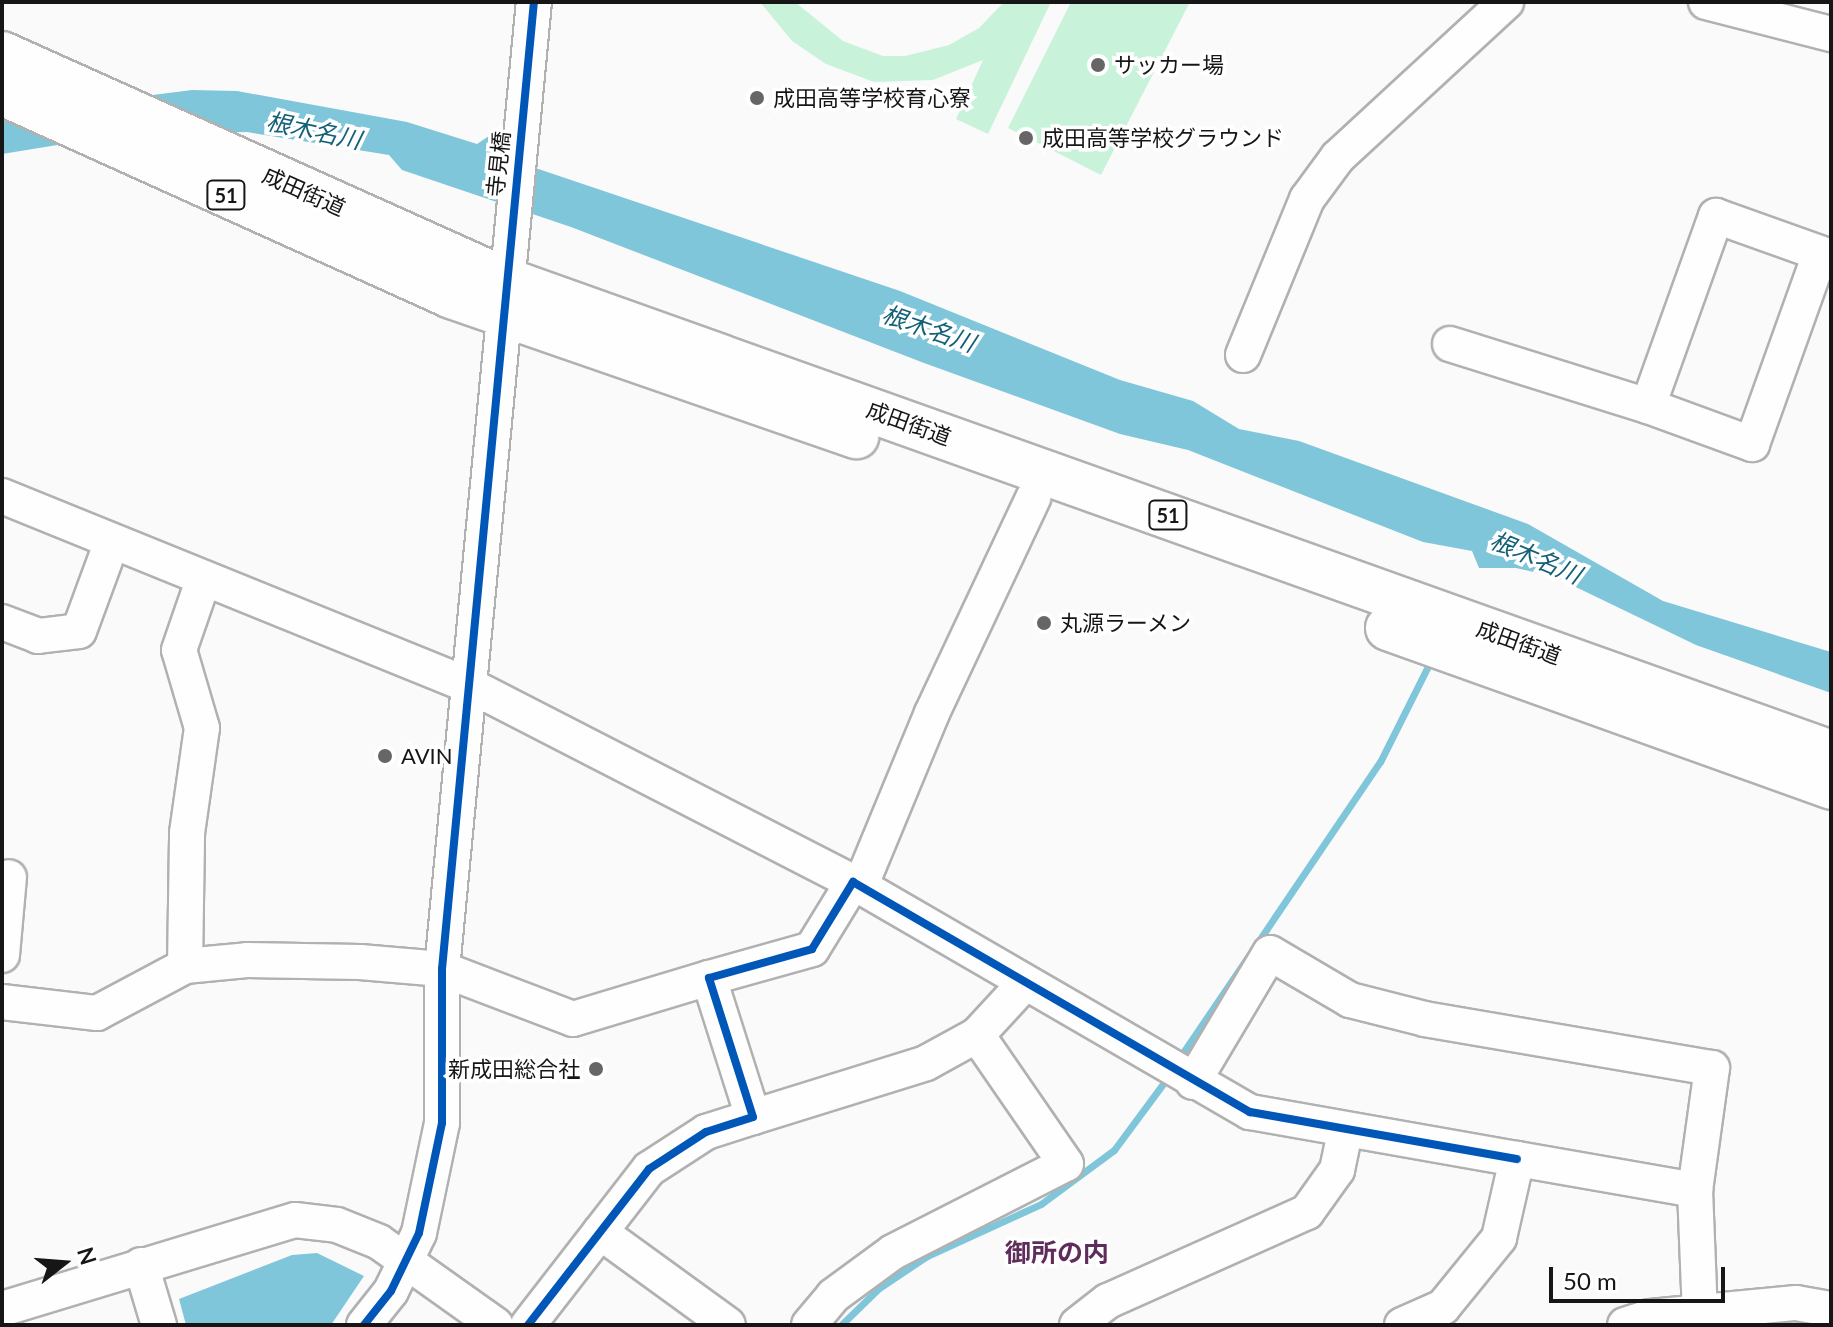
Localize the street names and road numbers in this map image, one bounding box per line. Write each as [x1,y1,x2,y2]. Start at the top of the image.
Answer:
street label: 寺見橋 [481,130,515,198]
street label: 成田街道 [258,161,350,221]
road number: 51 [206,179,246,211]
street label: 成田街道 [863,396,955,450]
road number: 51 [1148,499,1188,531]
street label: 成田街道 [1473,615,1565,669]

